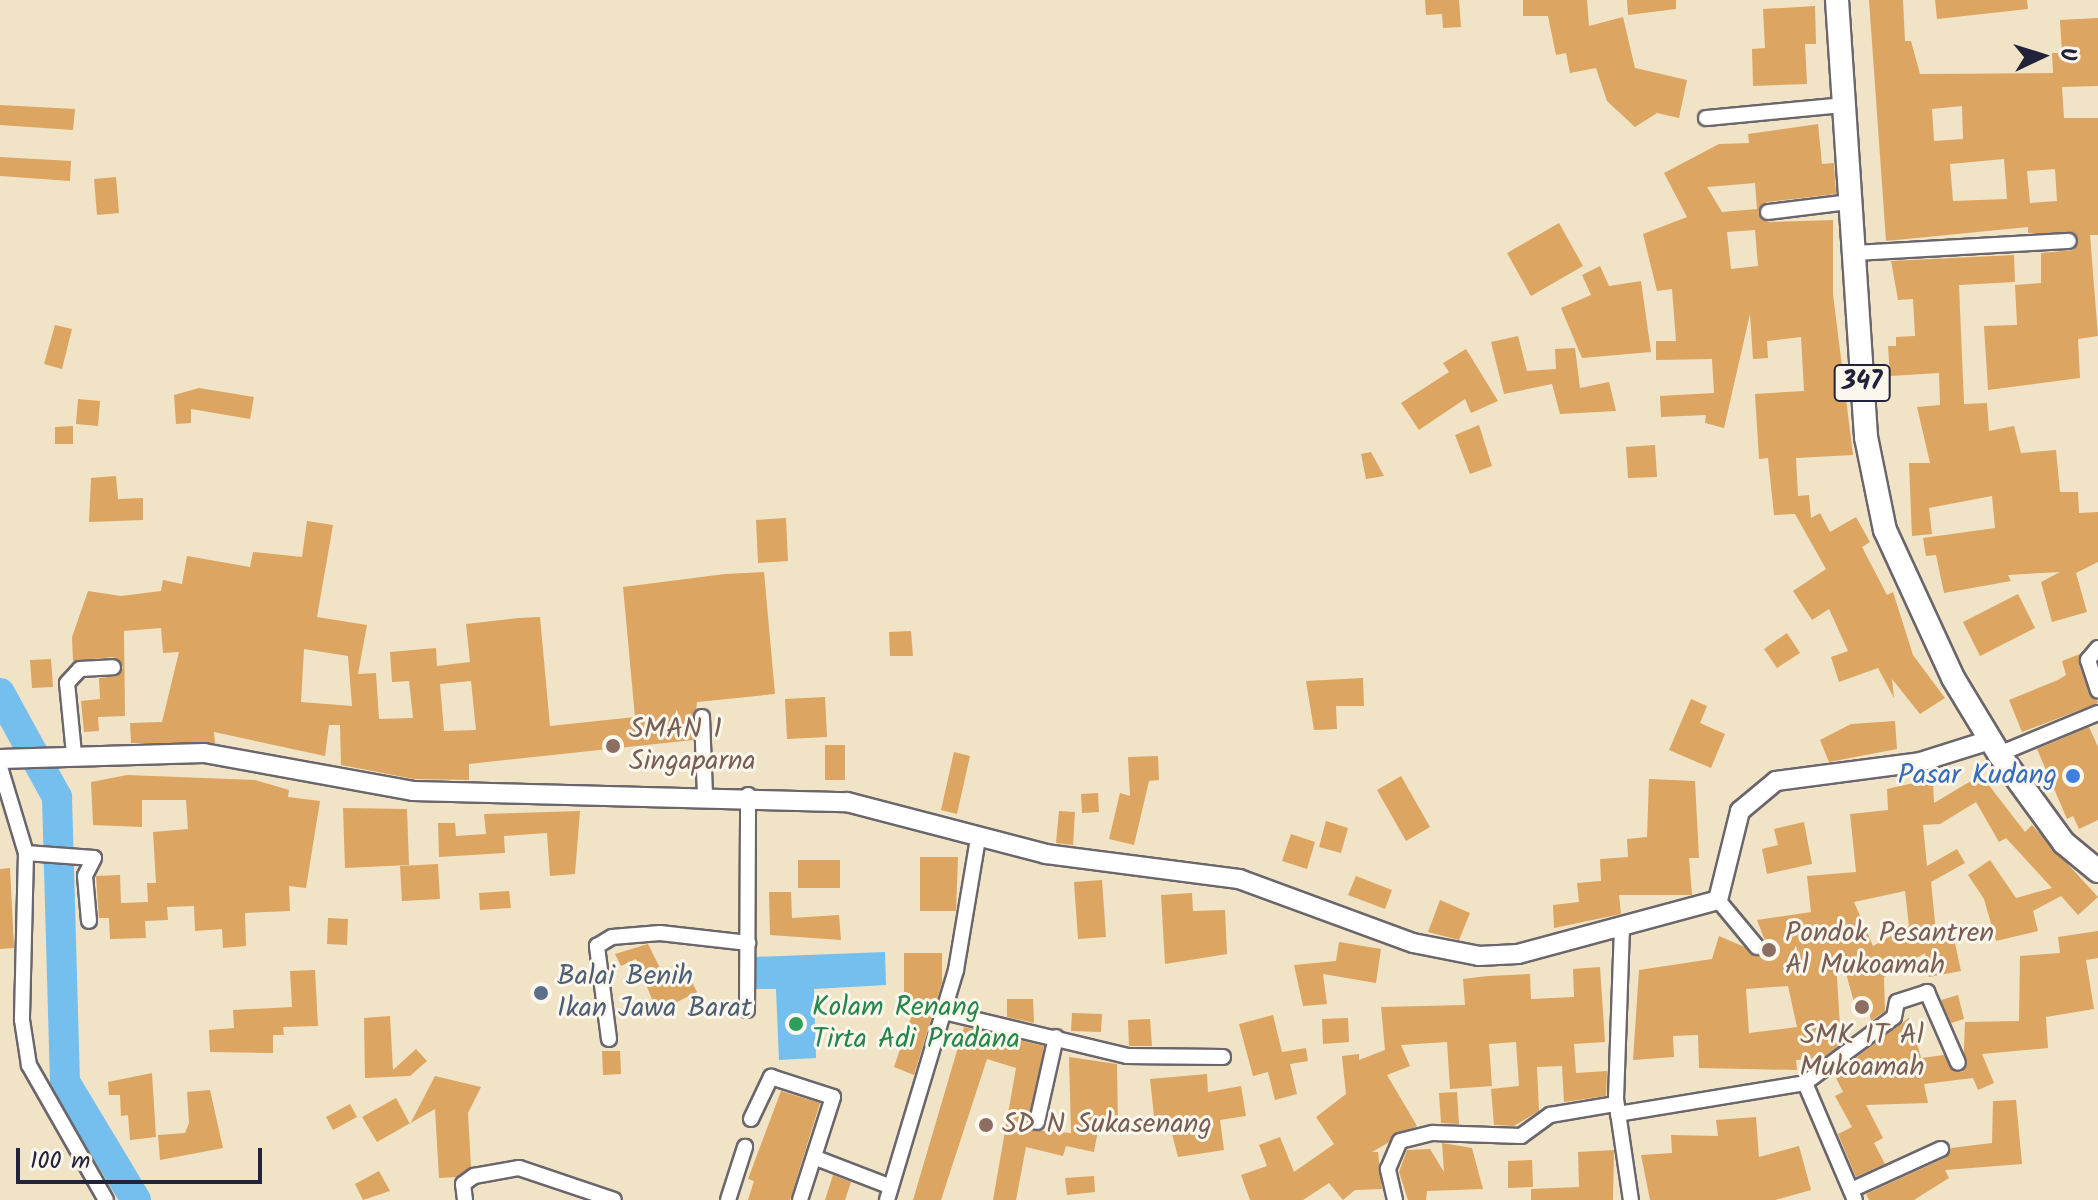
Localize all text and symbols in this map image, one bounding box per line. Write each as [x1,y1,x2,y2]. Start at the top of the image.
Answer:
north arrow [2002,16,2082,96]
text: U [2049,47,2084,62]
road number: 347 [1832,361,1892,405]
place label: SMAN 1 Singaparna [629,713,756,779]
marker: SMAN 1 Singaparna [604,737,622,755]
place label: Pasar Kudang [1898,759,2057,793]
marker: Pasar Kudang [2064,767,2082,785]
place label: Pondok Pesantren Al Mukoamah [1785,917,1994,983]
marker: Pondok Pesantren Al Mukoamah [1760,941,1778,959]
place label: Balai Benih Ikan Jawa Barat [557,960,752,1026]
marker: Balai Benih Ikan Jawa Barat [532,984,550,1002]
place label: Kolam Renang Tirta Adi Pradana [812,991,1020,1057]
marker: SMK IT Al Mukoamah [1853,998,1871,1016]
marker: Kolam Renang Tirta Adi Pradana [787,1015,805,1033]
place label: SMK IT Al Mukoamah [1800,1019,1924,1085]
place label: SD N Sukasenang [1002,1108,1212,1142]
marker: SD N Sukasenang [977,1116,995,1134]
scale bar [20,1132,266,1182]
text: 100 m [30,1142,90,1181]

